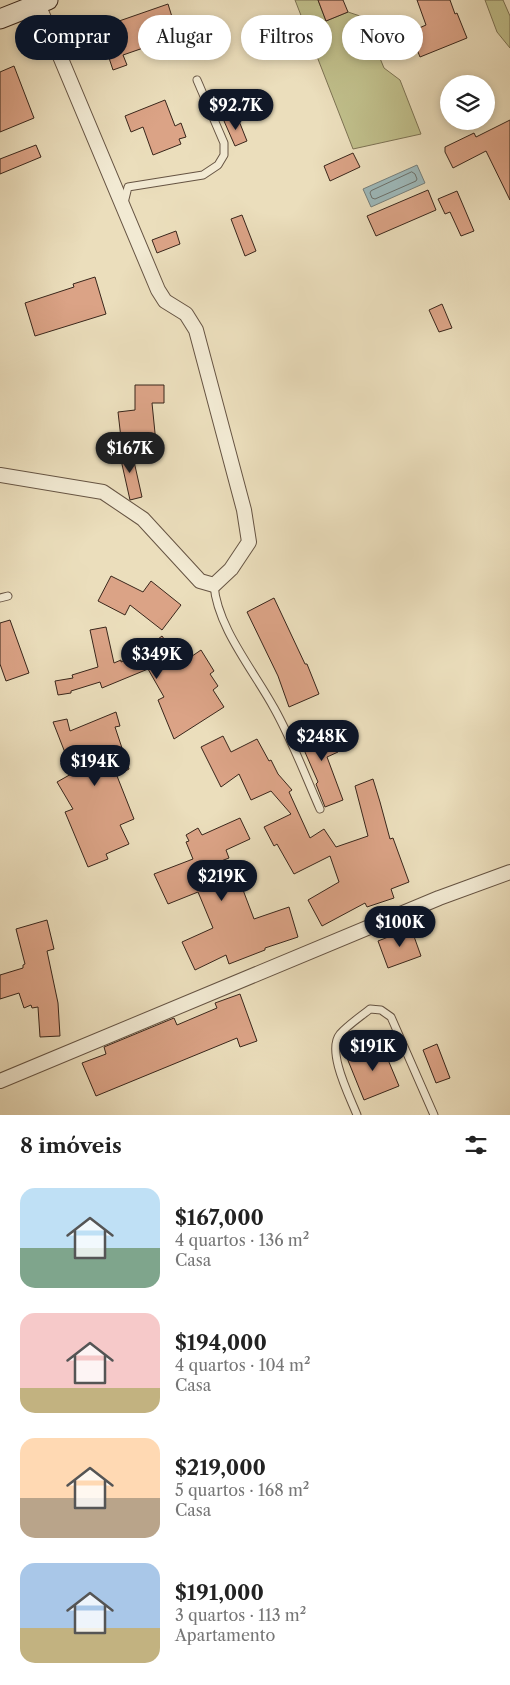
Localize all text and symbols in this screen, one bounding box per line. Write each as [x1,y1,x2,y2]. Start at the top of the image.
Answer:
chip: Comprar [15,15,128,60]
chip: Alugar [138,15,231,60]
chip: Filtros [241,15,332,60]
chip: Novo [342,15,423,60]
map controls [440,75,495,130]
button: layers [440,75,495,130]
pin: $92.7K [195,88,277,131]
text: $92.7K [209,95,263,115]
pin: $167K [95,432,165,474]
text: $167K [107,438,153,458]
pin: $349K [122,638,192,680]
text: $349K [132,644,182,664]
pin: $248K [287,720,357,762]
text: $248K [297,726,347,746]
pin: $194K [60,744,130,787]
text: $194K [71,751,119,771]
pin: $219K [187,860,257,902]
text: $219K [198,866,246,886]
pin: $100K [365,906,435,948]
text: $100K [375,912,425,932]
pin: $191K [338,1030,408,1072]
text: $191K [350,1036,396,1056]
icon: filters [462,1131,490,1159]
text: 8 imóveis [20,1133,122,1158]
text: $167,000 [175,1205,264,1230]
icon: home [60,1208,120,1268]
text: 4 quartos · 136 m² [175,1230,309,1250]
text: Casa [175,1250,211,1270]
text: $194,000 [175,1330,267,1355]
icon: home [60,1333,120,1393]
text: 4 quartos · 104 m² [175,1355,310,1375]
text: Casa [175,1375,211,1395]
text: $219,000 [175,1455,266,1480]
icon: home [60,1458,120,1518]
text: 5 quartos · 168 m² [175,1480,309,1500]
text: Casa [175,1500,211,1520]
text: $191,000 [175,1580,264,1605]
icon: home [60,1583,120,1643]
text: 3 quartos · 113 m² [175,1605,306,1625]
text: Apartamento [175,1625,275,1645]

